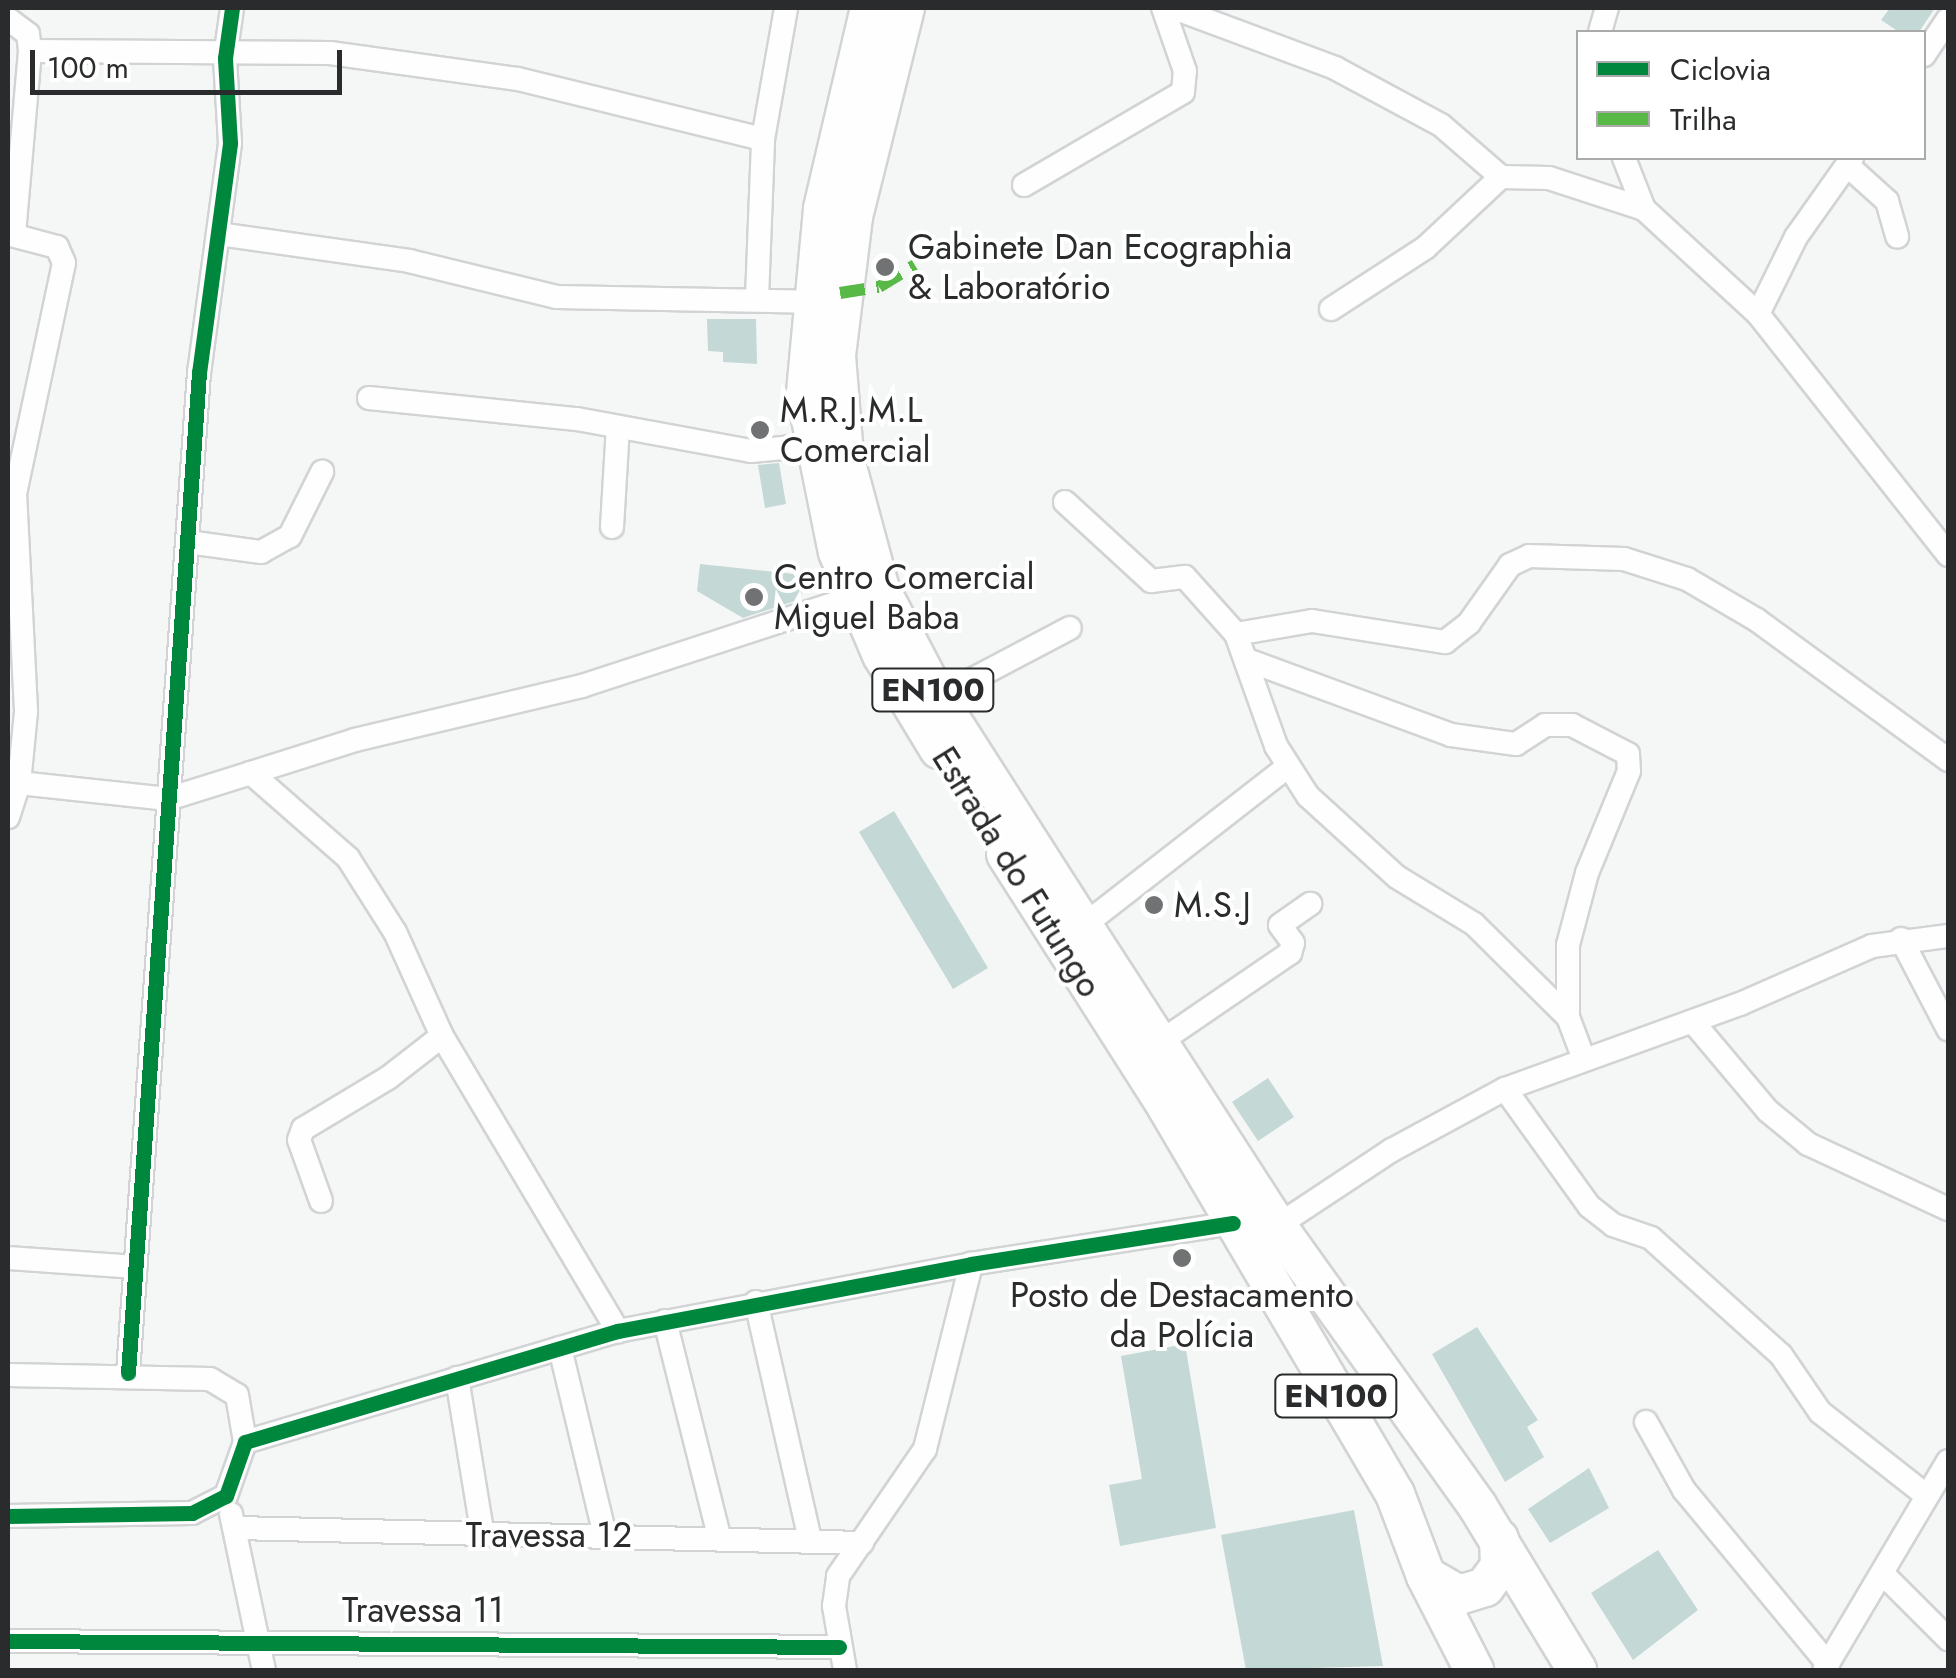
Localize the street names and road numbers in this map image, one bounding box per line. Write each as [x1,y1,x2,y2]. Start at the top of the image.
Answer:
road number: EN100 [870,663,996,717]
street label: Estrada do Futungo [923,739,1111,1005]
road number: EN100 [1274,1369,1398,1423]
street label: Travessa 12 [466,1514,632,1556]
street label: Travessa 11 [342,1589,504,1631]

